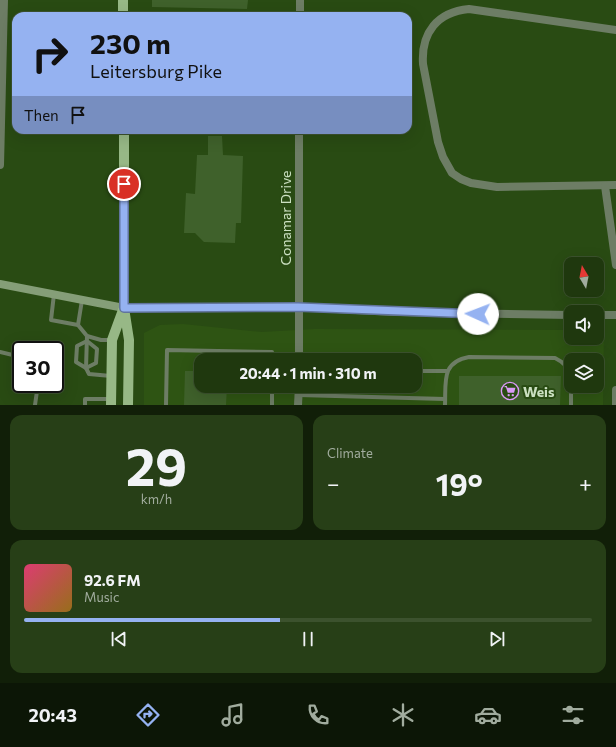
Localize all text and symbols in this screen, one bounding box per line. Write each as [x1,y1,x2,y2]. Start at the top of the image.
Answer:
text: 230 m [90,26,171,60]
icon: right [24,28,76,80]
text: Leitersburg Pike [90,60,222,82]
icon: arrive [67,104,89,126]
text: Then [24,106,59,124]
pin [107,167,141,201]
street label: Conamar Drive [277,171,294,265]
icon: arrive [113,173,135,195]
north arrow [564,257,604,297]
map controls [564,257,604,393]
position arrow [457,293,499,335]
button: sound [564,305,604,345]
speed limit sign: 30 [12,341,64,393]
button: layers [564,353,604,393]
text: 20:44 · 1 min · 310 m [239,364,377,382]
supermarket icon: Weis [500,381,520,401]
place label: Weis [523,383,555,400]
text: 29 [126,433,187,497]
text: Climate [327,445,373,461]
text: 19° [436,465,483,502]
text: − [327,470,340,497]
text: + [579,470,592,497]
text: km/h [141,491,172,507]
text: 92.6 FM [84,571,141,589]
text: Music [84,589,119,605]
icon: previous [108,628,130,650]
icon: pause [297,628,319,650]
icon: next [486,628,508,650]
icon: directions [134,701,162,729]
icon: music [219,701,247,729]
icon: phone [304,701,332,729]
icon: climate [389,701,417,729]
icon: car [474,701,502,729]
icon: filters [559,701,587,729]
text: 20:43 [29,704,77,726]

